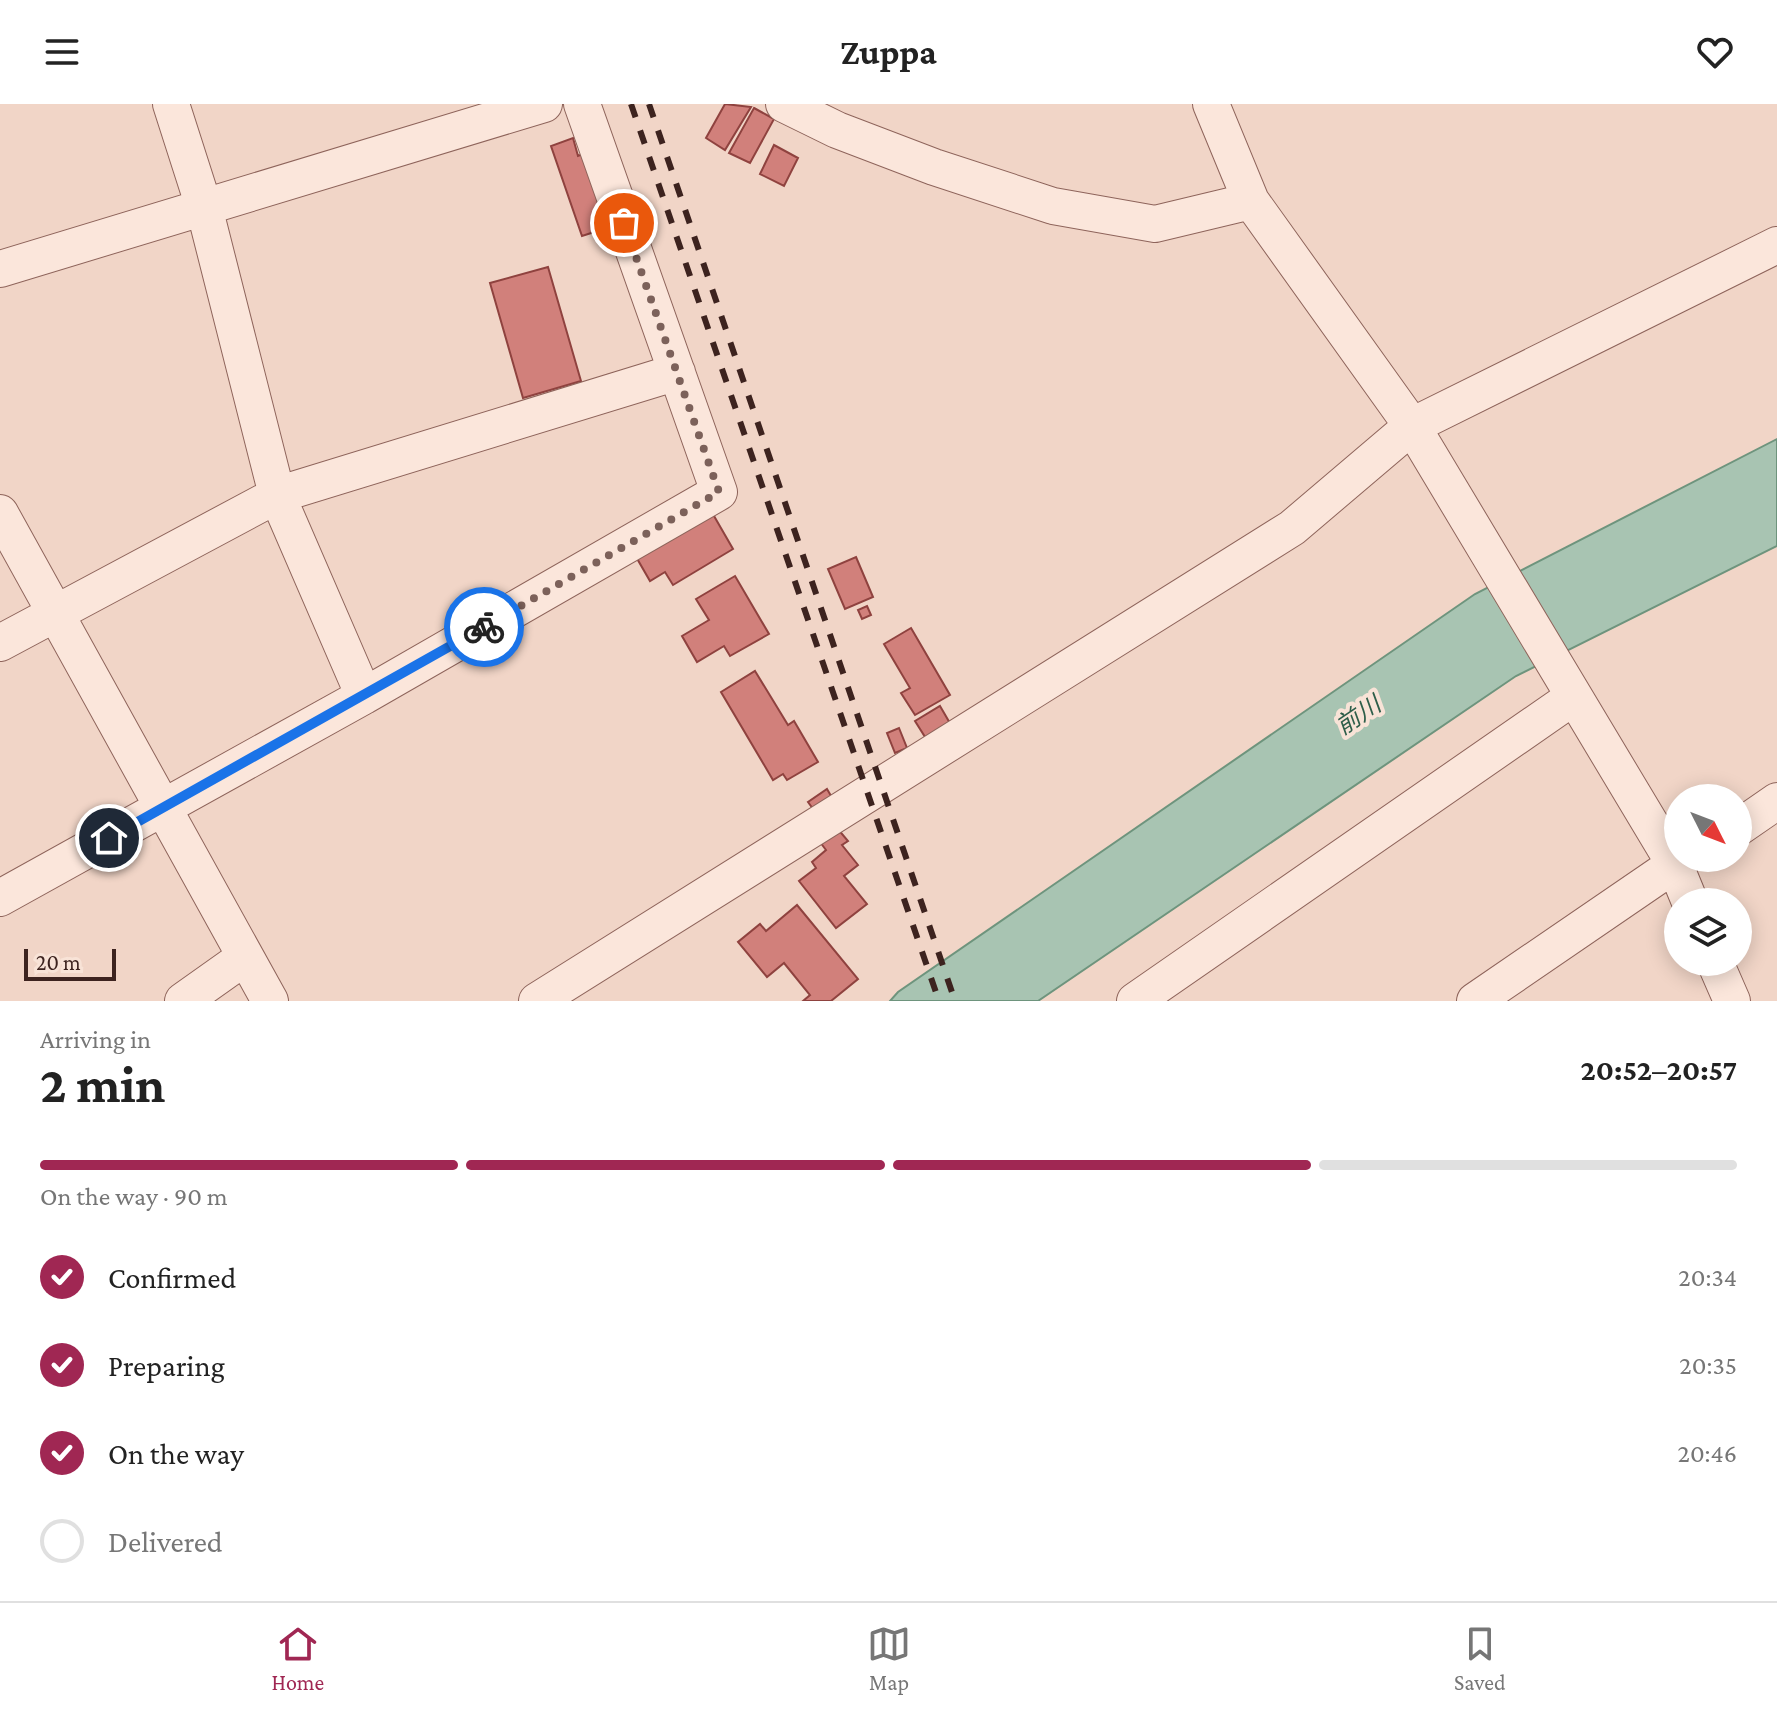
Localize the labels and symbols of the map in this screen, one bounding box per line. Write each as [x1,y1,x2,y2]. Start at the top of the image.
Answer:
pin [590,189,658,257]
courier [444,587,524,667]
water label: 前川 [1331,689,1388,740]
north arrow [1664,784,1752,872]
pin [75,804,143,872]
scale bar [24,945,116,981]

